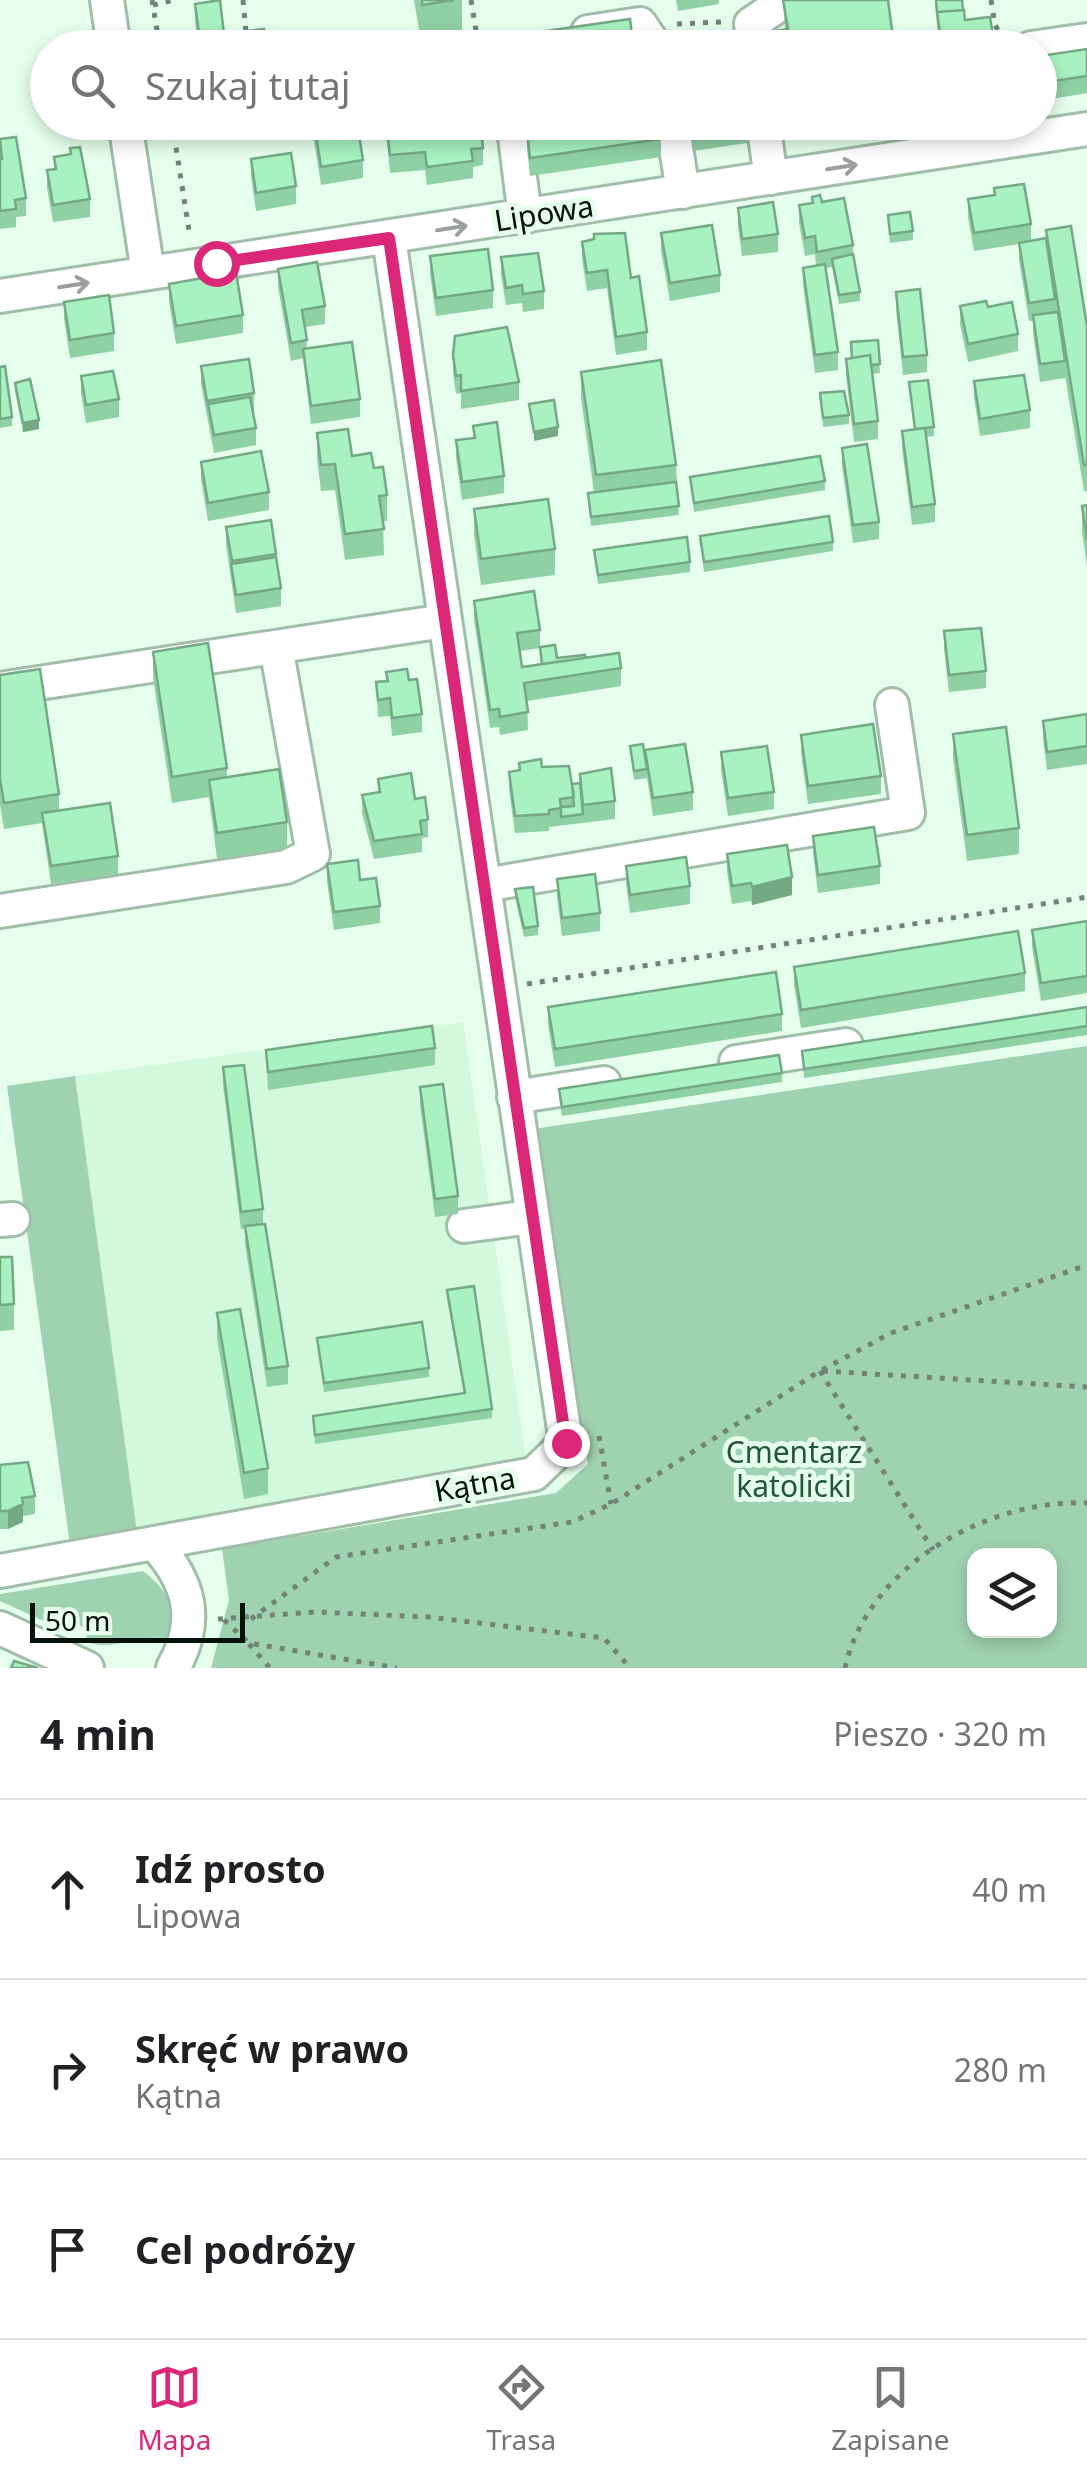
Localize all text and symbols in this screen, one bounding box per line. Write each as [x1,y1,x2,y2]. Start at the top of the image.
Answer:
search box [30,30,1057,140]
icon: search [65,58,120,113]
text: Szukaj tutaj [145,59,351,111]
one-way arrow [825,158,858,176]
street label: Lipowa [491,184,596,241]
one-way arrow [435,219,468,237]
route start [194,241,240,287]
one-way arrow [57,275,90,293]
route end [544,1421,590,1467]
park label: Cmentarz katolicki [726,1431,862,1506]
street label: Kątna [431,1456,518,1511]
map controls [967,1548,1057,1638]
button: layers [967,1548,1057,1638]
scale bar [30,1598,245,1642]
text: 50 m [45,1601,111,1639]
text: 4 min [40,1705,156,1762]
text: Pieszo · 320 m [833,1712,1047,1755]
text: Idź prosto [135,1842,326,1894]
icon: ahead [40,1862,95,1917]
text: 40 m [972,1868,1047,1911]
text: Lipowa [135,1894,242,1937]
text: Skręć w prawo [135,2022,409,2074]
icon: right [40,2042,95,2097]
text: 280 m [954,2048,1047,2091]
text: Kątna [135,2074,222,2117]
icon: arrive [40,2222,95,2277]
text: Cel podróży [135,2223,355,2275]
tab: Mapa [137,2360,211,2458]
tab: Trasa [486,2360,556,2458]
tab: Zapisane [831,2360,950,2458]

